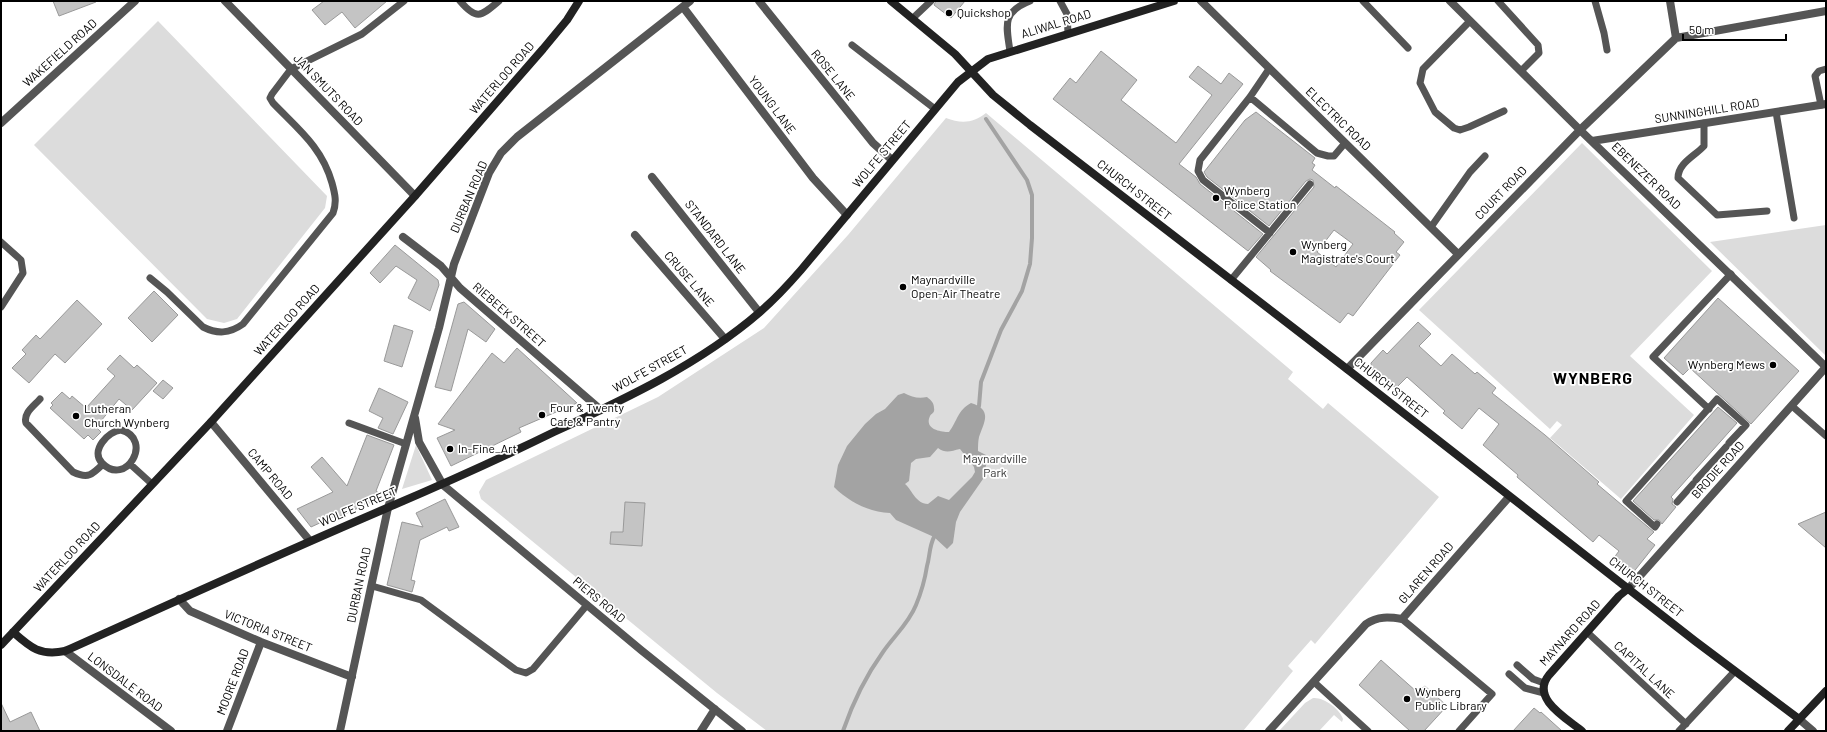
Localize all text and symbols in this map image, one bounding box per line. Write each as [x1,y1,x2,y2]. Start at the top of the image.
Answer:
place label: Quickshop [957,5,1011,19]
street label: ALIWAL ROAD [1019,6,1092,40]
marker: Quickshop [944,8,954,18]
street label: WAKEFIELD ROAD [19,15,99,89]
scale bar [1683,16,1786,42]
text: 50 m [1689,22,1714,36]
street label: WATERLOO ROAD [466,38,536,116]
street label: ROSE LANE [809,46,859,103]
street label: JAN SMUTS ROAD [291,51,366,128]
street label: YOUNG LANE [746,72,799,136]
street label: ELECTRIC ROAD [1303,84,1374,153]
street label: SUNNINGHILL ROAD [1653,95,1760,125]
street label: WOLFE STREET [849,117,913,190]
street label: EBENEZER ROAD [1609,139,1684,212]
street label: CHURCH STREET [1095,156,1175,223]
street label: DURBAN ROAD [447,158,490,235]
street label: COURT ROAD [1471,163,1529,222]
place label: Wynberg Police Station [1224,183,1296,211]
marker: Wynberg Police Station [1211,193,1221,203]
street label: STANDARD LANE [683,197,749,276]
place label: Wynberg Magistrate's Court [1301,237,1395,265]
marker: Wynberg Magistrate's Court [1288,247,1298,257]
street label: CRUSE LANE [662,248,718,309]
place label: Maynardville Open-Air Theatre [911,272,1000,300]
street label: RIEBEEK STREET [470,279,549,350]
street label: WATERLOO ROAD [251,281,322,358]
marker: Maynardville Open-Air Theatre [898,282,908,292]
street label: WOLFE STREET [610,342,689,394]
street label: CHURCH STREET [1352,354,1432,421]
place label: Wynberg Mews [1688,357,1765,371]
marker: Wynberg Mews [1768,360,1778,370]
district label: WYNBERG [1553,368,1633,387]
place label: Four & Twenty Cafe & Pantry [550,400,624,428]
place label: Lutheran Church Wynberg [84,401,170,429]
marker: Four & Twenty Cafe & Pantry [537,410,547,420]
marker: Lutheran Church Wynberg [71,411,81,421]
street label: BRODIE ROAD [1688,438,1747,501]
place label: In-Fine_Art [458,441,517,455]
marker: In-Fine_Art [445,444,455,454]
street label: CAMP ROAD [245,445,296,502]
park label: Maynardville Park [963,451,1027,479]
street label: WOLFE STREET [317,483,399,529]
street label: WATERLOO ROAD [30,518,102,594]
street label: GLAREN ROAD [1395,539,1456,606]
street label: DURBAN ROAD [343,546,373,624]
street label: CHURCH STREET [1607,553,1687,620]
street label: PIERS ROAD [571,573,629,625]
street label: MAYNARD ROAD [1536,597,1602,668]
street label: VICTORIA STREET [222,606,314,654]
street label: CAPITAL LANE [1612,638,1678,701]
street label: MOORE ROAD [213,646,251,717]
street label: LONSDALE ROAD [86,649,166,714]
place label: Wynberg Public Library [1415,684,1487,712]
marker: Wynberg Public Library [1402,694,1412,704]

